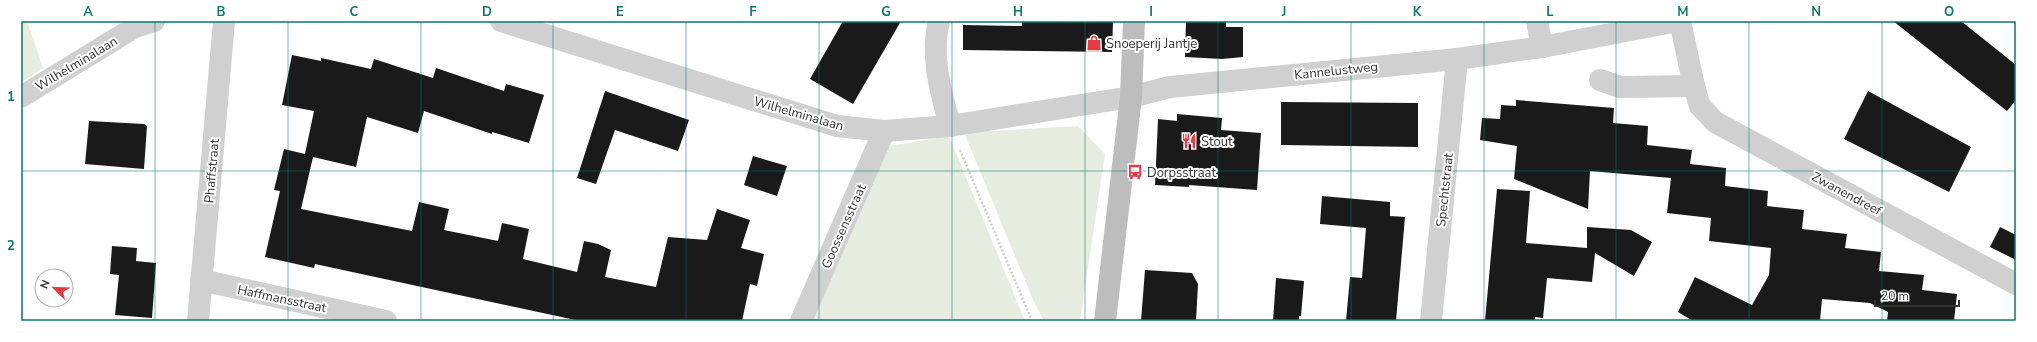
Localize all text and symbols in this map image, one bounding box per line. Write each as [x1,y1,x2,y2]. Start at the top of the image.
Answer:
text: A [83,3,93,21]
text: B [217,3,226,21]
text: C [350,3,359,21]
text: D [482,3,492,21]
text: E [616,3,624,21]
text: F [749,3,757,21]
text: G [881,3,891,21]
text: H [1013,3,1023,21]
text: I [1149,3,1153,21]
text: J [1281,3,1286,21]
text: K [1413,3,1422,21]
text: L [1546,3,1554,21]
text: M [1677,3,1689,21]
text: N [1811,3,1821,21]
text: O [1944,3,1954,21]
street label: Wilhelminalaan [32,32,121,95]
shop icon: Snoeperij Jantje [1085,34,1103,52]
place label: Snoeperij Jantje [1106,35,1197,53]
street label: Kannelustweg [1293,58,1379,84]
text: 1 [7,88,15,106]
street label: Wilhelminalaan [752,93,846,135]
restaurant icon: Stout [1180,132,1198,150]
place label: Stout [1201,133,1233,151]
street label: Phaffstraat [200,138,224,204]
street label: Spechtstraat [1432,152,1458,228]
bus stop icon: Dorpsstraat [1126,163,1144,181]
place label: Dorpsstraat [1147,164,1216,182]
street label: Zwanendreef [1808,168,1885,220]
street label: Goossensstraat [817,181,871,271]
text: 2 [7,237,15,255]
north arrow [34,268,74,308]
text: N [37,278,54,291]
street label: Haffmansstraat [236,281,328,317]
scale bar [1875,282,1959,308]
text: 20 m [1881,288,1909,304]

